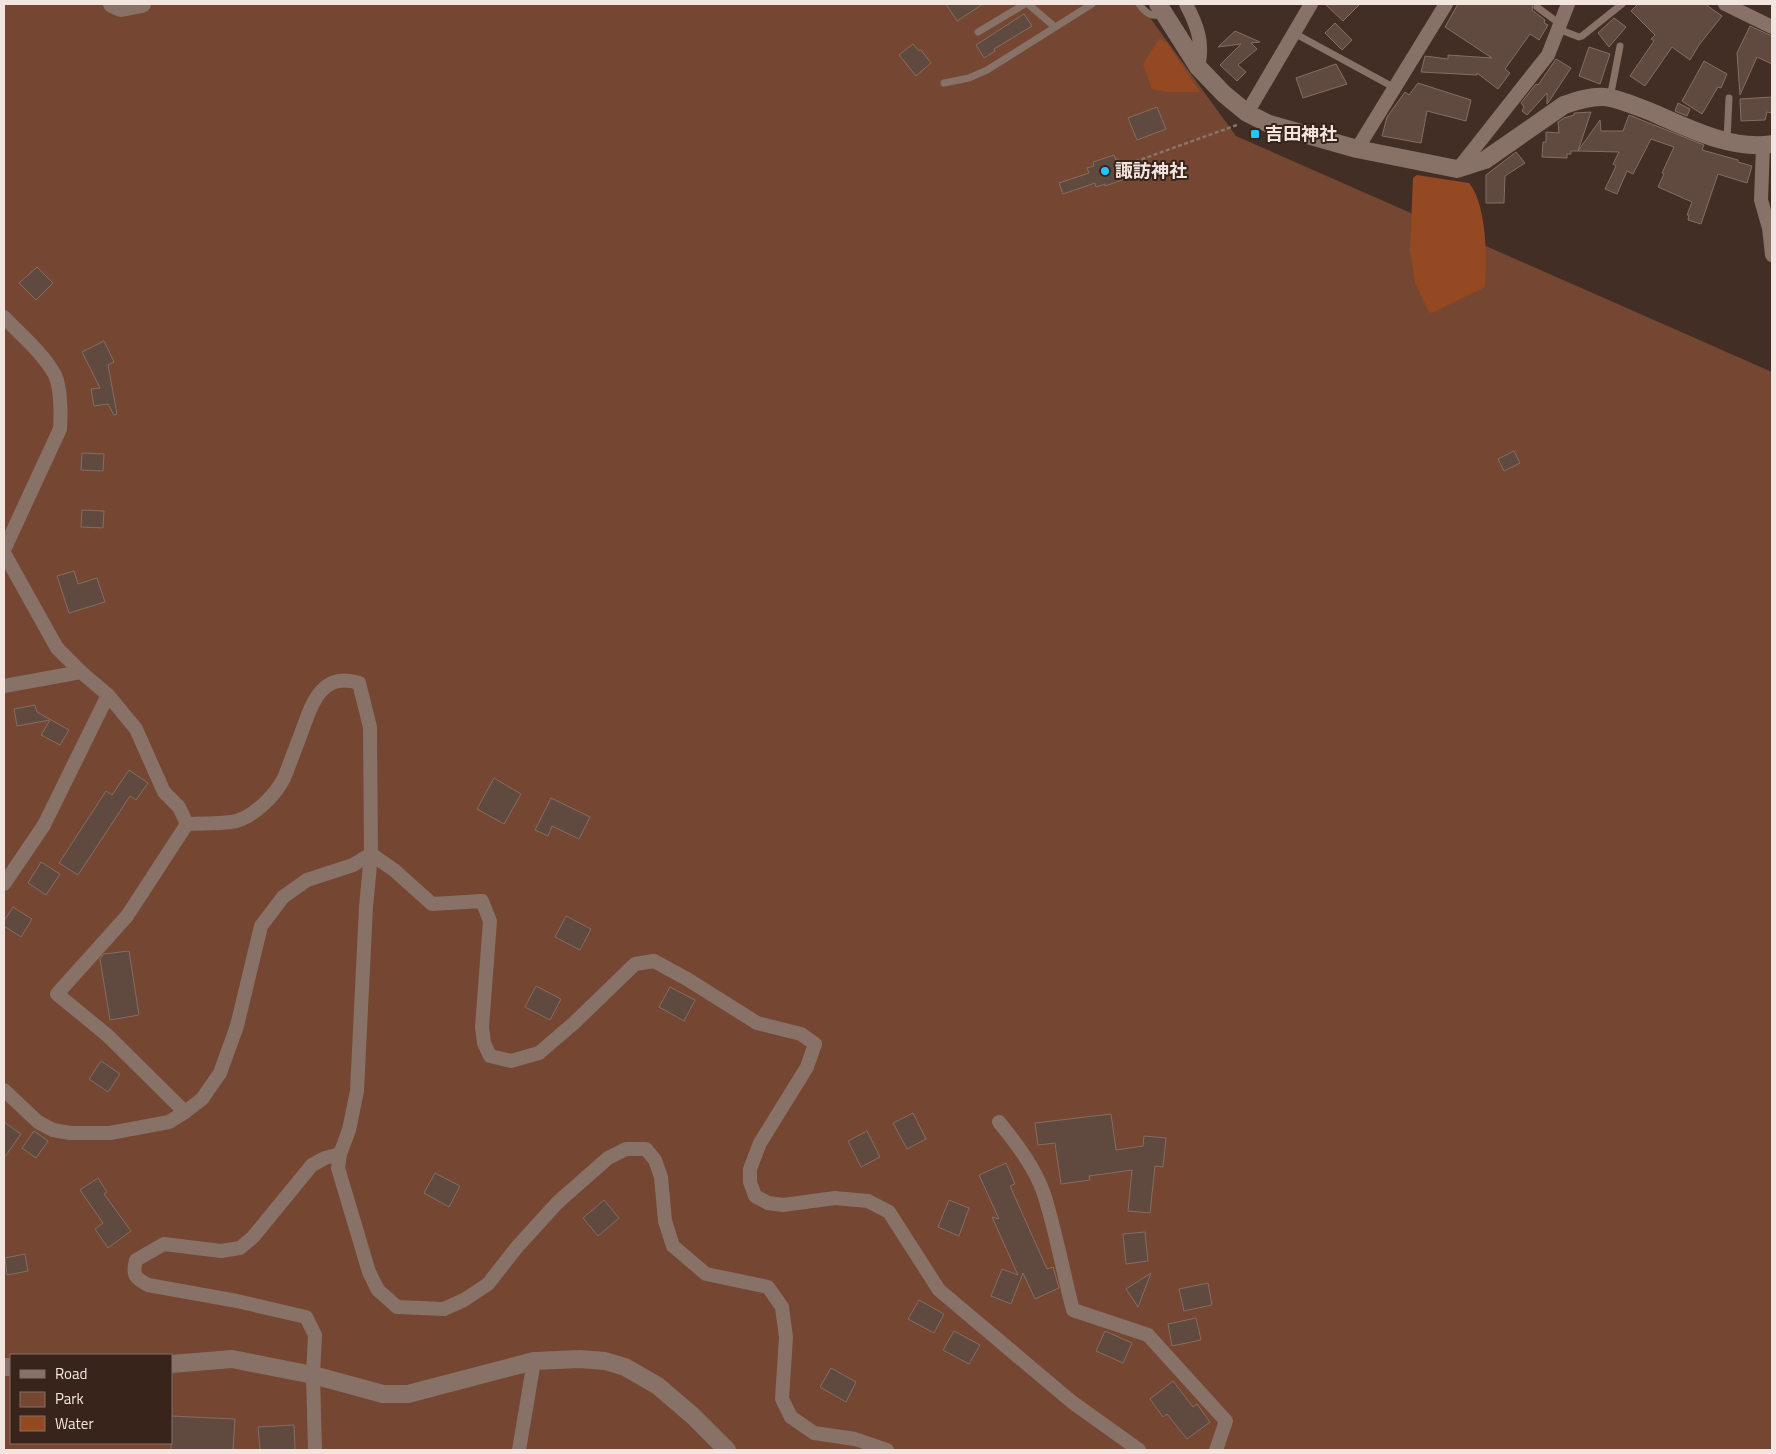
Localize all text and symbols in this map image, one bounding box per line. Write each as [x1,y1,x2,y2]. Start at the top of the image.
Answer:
place label: 吉田神社 [1265,120,1337,147]
marker: 吉田神社 [1249,128,1261,140]
place label: 諏訪神社 [1115,157,1187,184]
marker: 諏訪神社 [1099,165,1111,177]
legend [10,1354,172,1444]
text: Road [55,1362,87,1385]
text: Park [55,1387,84,1410]
text: Water [55,1412,94,1435]

